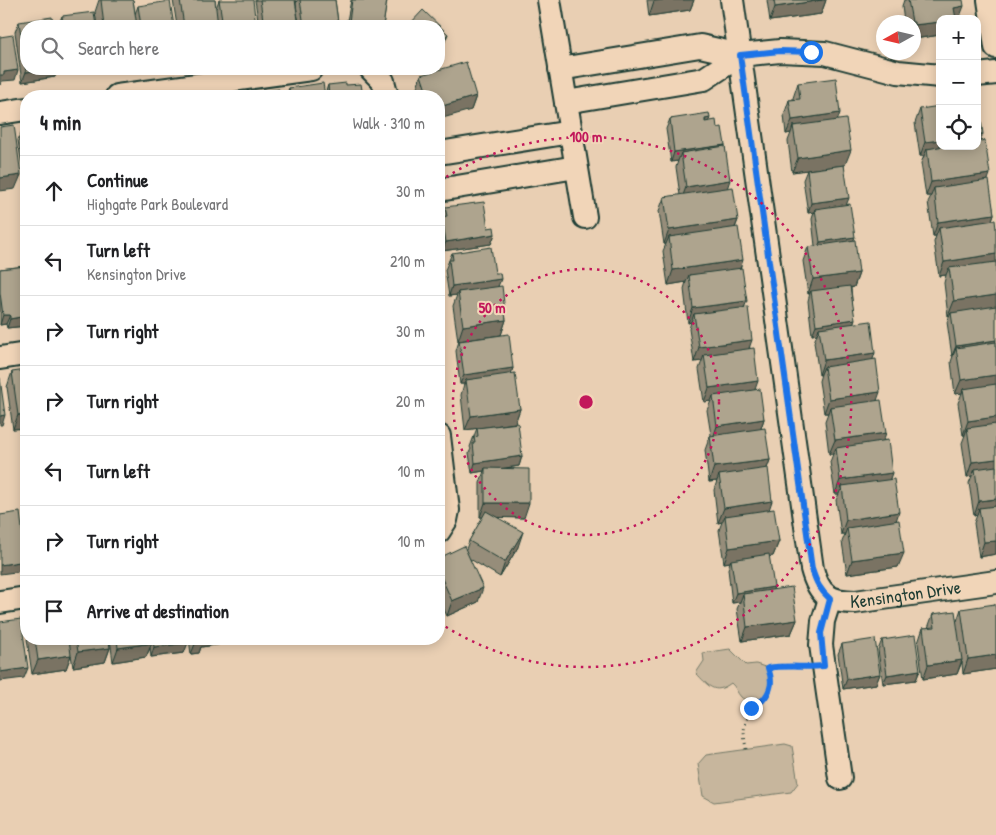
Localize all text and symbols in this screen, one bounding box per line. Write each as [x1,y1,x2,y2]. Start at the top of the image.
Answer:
north arrow [876,15,921,60]
map controls [936,15,981,150]
button: + [936,15,981,60]
search box [20,20,445,75]
icon: search [38,34,66,62]
text: Search here [78,35,159,61]
route start [800,41,823,64]
button: − [936,60,981,105]
button: locate [936,105,981,150]
text: 4 min [40,108,81,137]
text: Walk · 310 m [353,112,425,134]
text: 100 m [570,126,602,147]
text: Continue [87,167,148,193]
icon: ahead [40,177,68,205]
text: 30 m [396,180,425,202]
text: Highgate Park Boulevard [87,193,228,215]
text: Turn left [87,237,150,263]
icon: left [40,247,68,275]
text: 210 m [390,250,425,272]
text: Kensington Drive [87,263,186,285]
text: 50 m [479,297,505,318]
icon: right [40,317,68,345]
text: Turn right [87,318,158,344]
text: 30 m [396,320,425,342]
icon: right [40,387,68,415]
text: Turn right [87,388,158,414]
text: 20 m [396,390,425,412]
centre of rings [577,393,595,411]
icon: left [40,457,68,485]
text: Turn left [87,458,150,484]
text: 10 m [397,460,425,482]
icon: right [40,527,68,555]
text: Turn right [87,528,158,554]
text: 10 m [397,530,425,552]
street label: Kensington Drive [850,574,962,614]
icon: arrive [40,597,68,625]
text: Arrive at destination [87,598,229,624]
route end [740,697,763,720]

